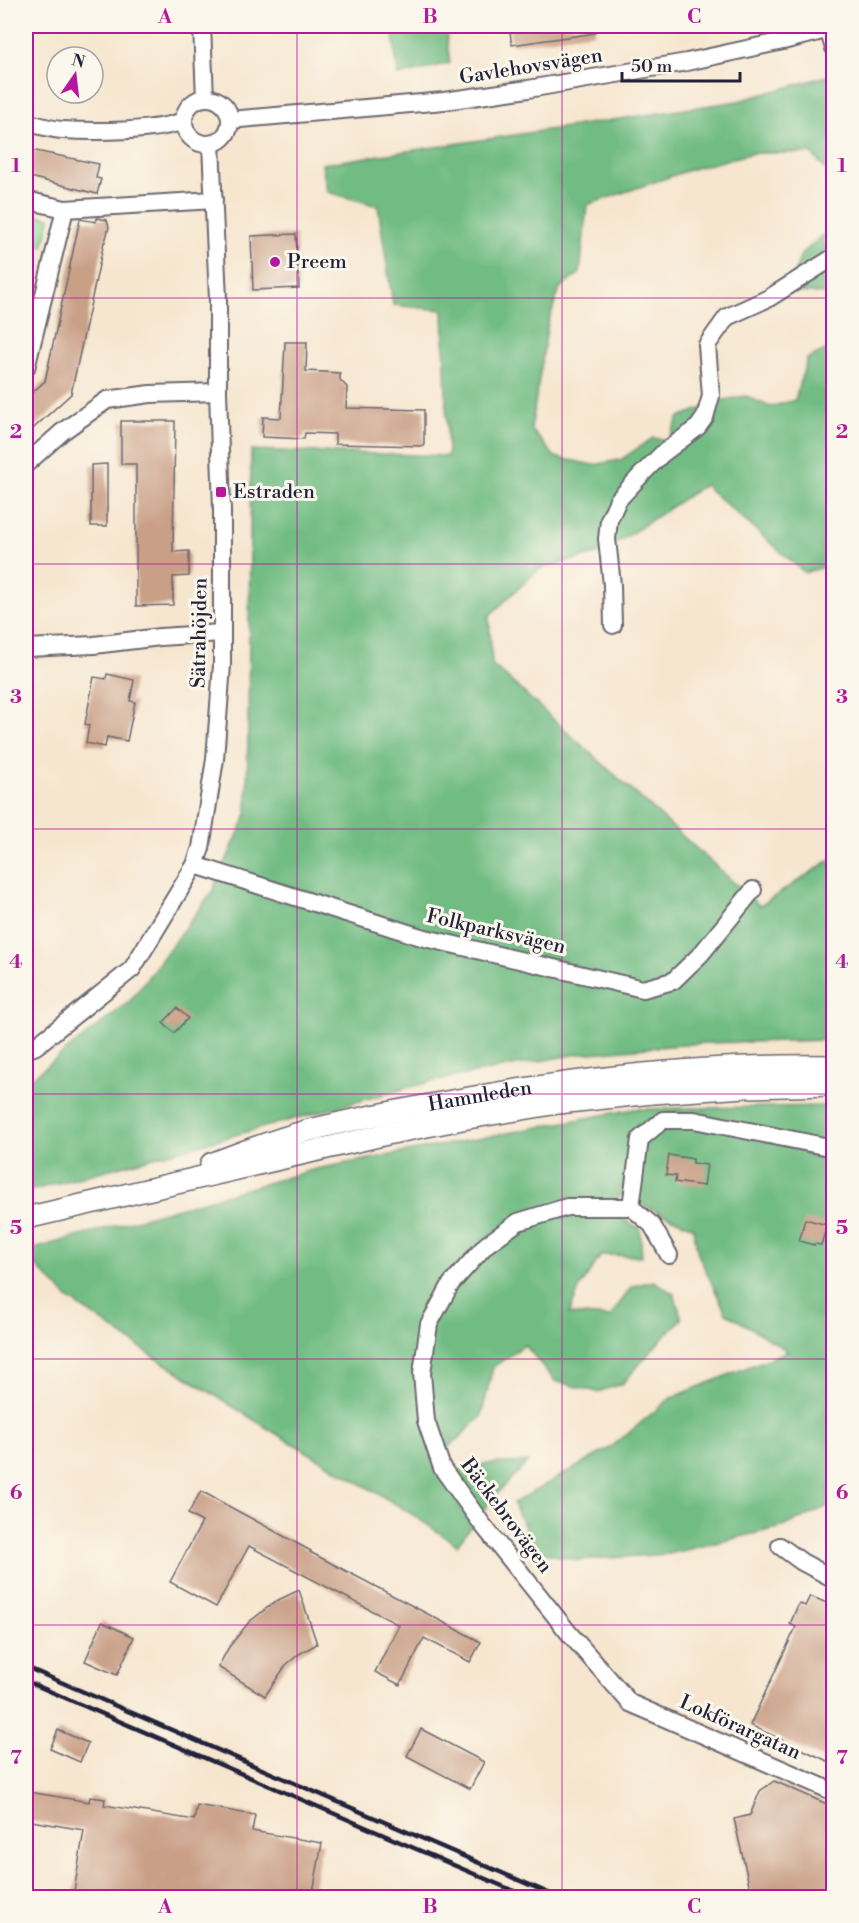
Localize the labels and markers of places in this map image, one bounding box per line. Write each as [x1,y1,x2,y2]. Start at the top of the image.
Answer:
place label: Preem [287,250,347,275]
marker: Preem [268,255,282,269]
place label: Estraden [233,480,315,505]
marker: Estraden [214,485,228,499]

